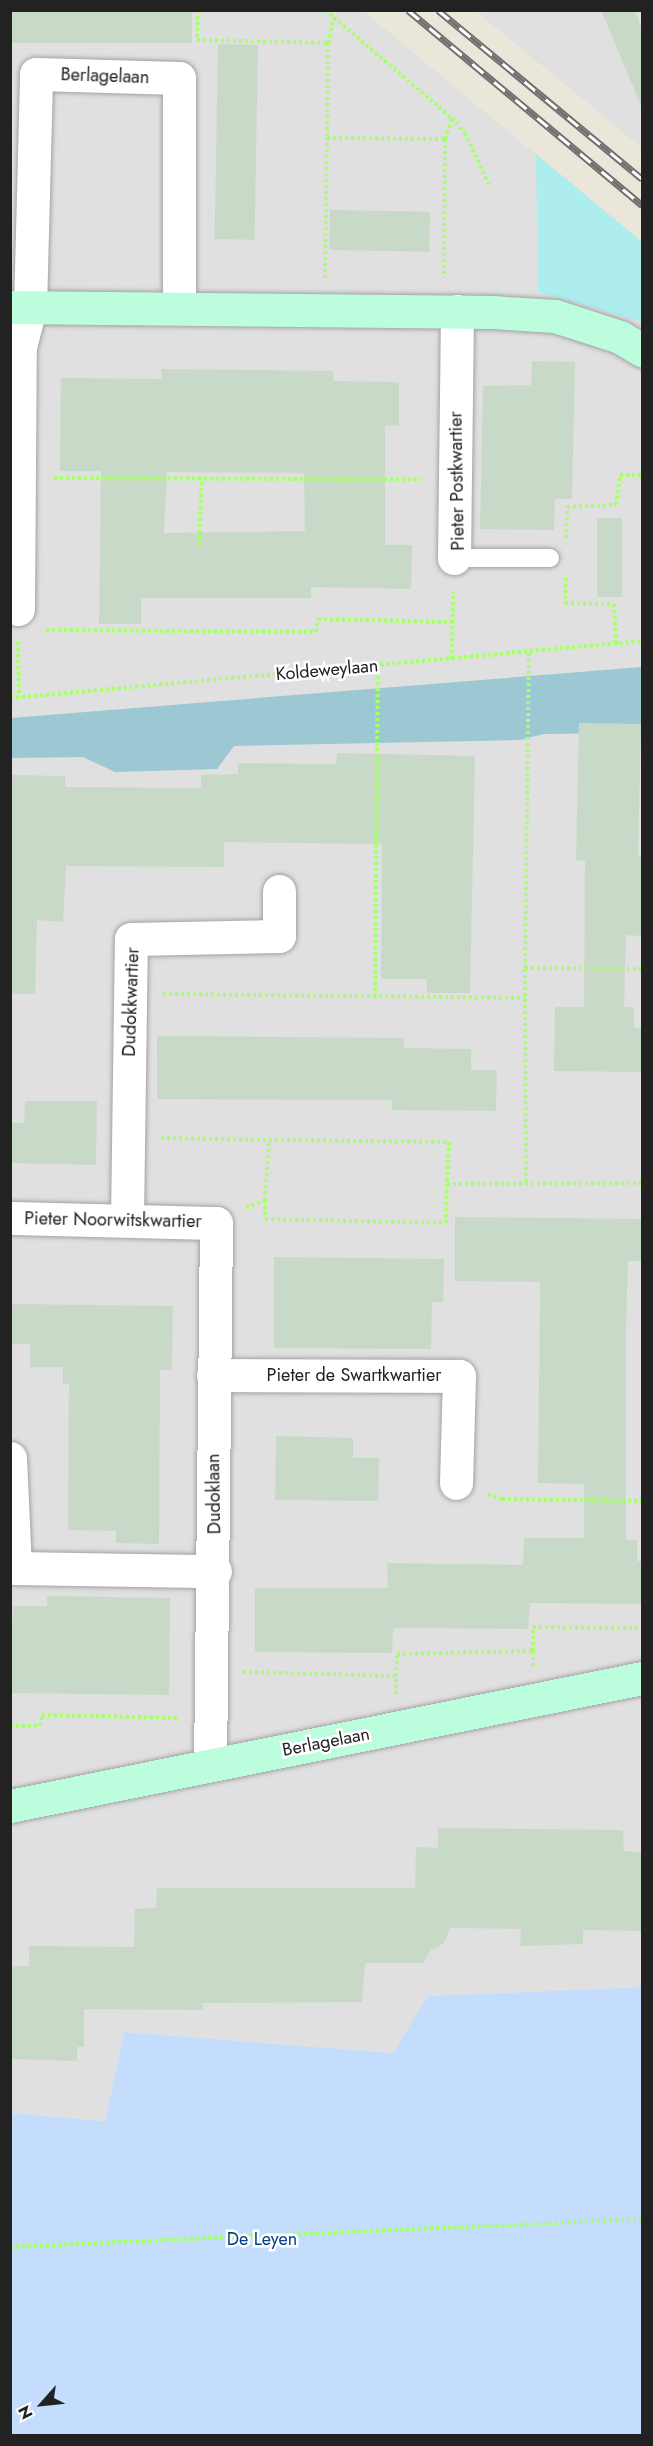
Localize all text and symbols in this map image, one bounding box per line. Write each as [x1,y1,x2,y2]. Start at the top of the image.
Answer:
street label: Berlagelaan [60,64,150,88]
street label: Pieter Postkwartier [445,411,469,551]
street label: Koldeweylaan [275,655,379,685]
street label: Dudokkwartier [118,947,144,1057]
street label: Pieter Noorwitskwartier [24,1208,202,1232]
street label: Pieter de Swartkwartier [267,1364,441,1386]
street label: Dudoklaan [202,1454,226,1534]
street label: Berlagelaan [280,1723,372,1761]
park label: De Leyen [227,2228,297,2250]
north arrow [12,2374,72,2434]
text: N [12,2402,39,2423]

